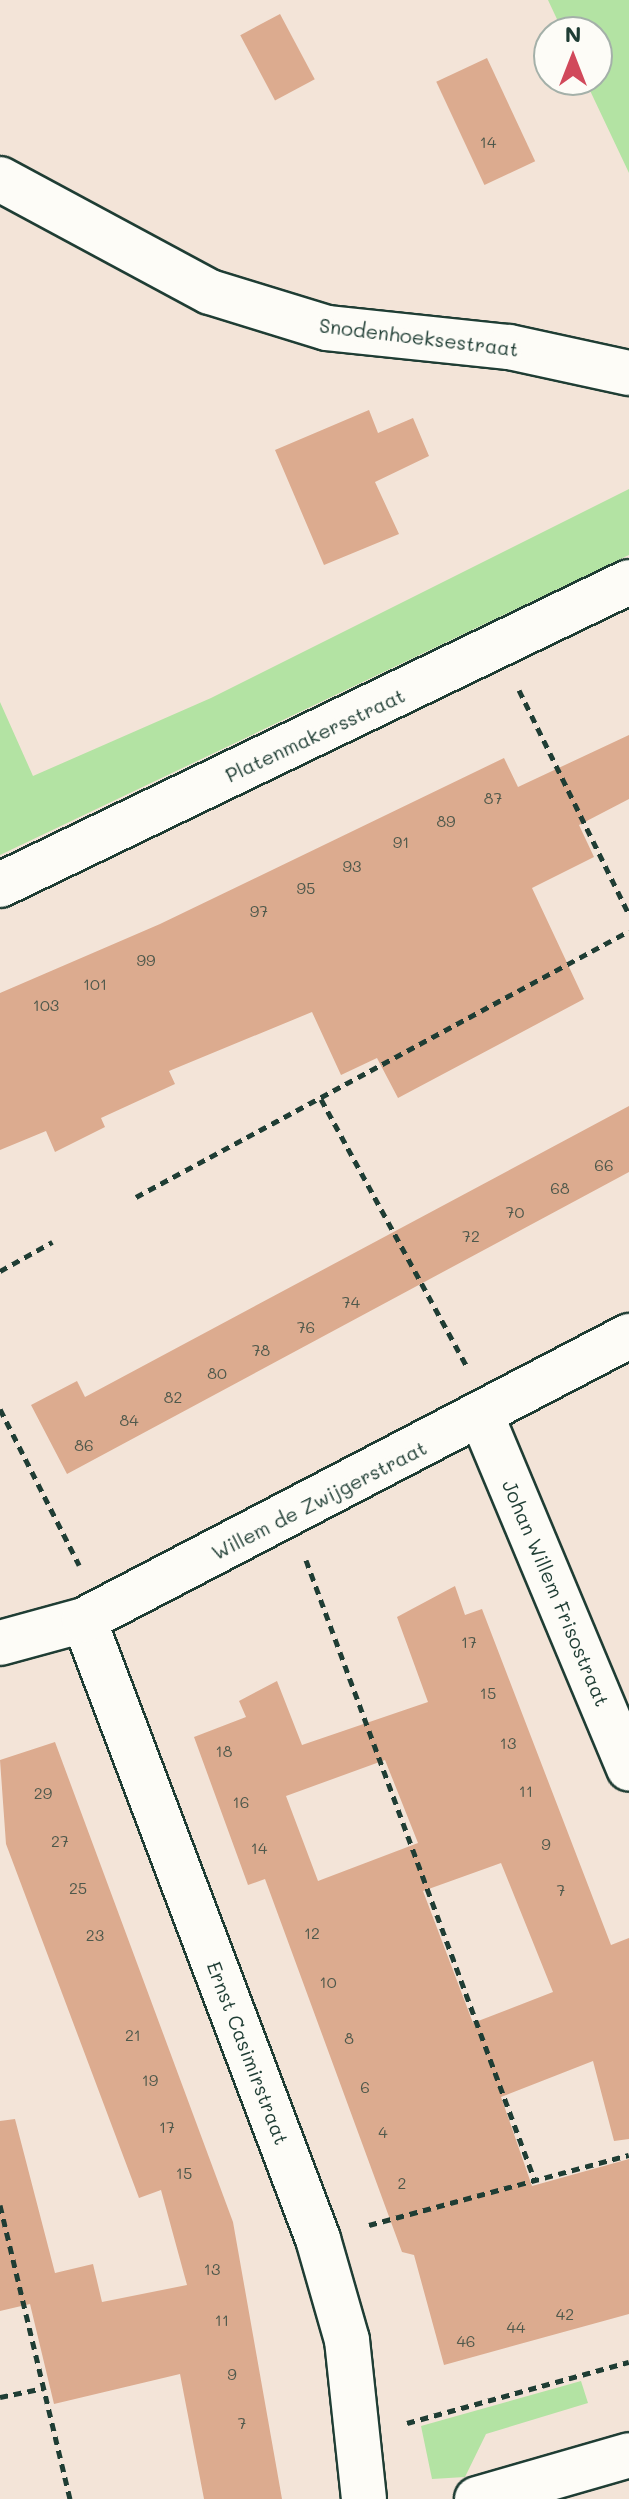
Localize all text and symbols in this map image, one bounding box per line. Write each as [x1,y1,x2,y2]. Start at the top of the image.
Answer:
north arrow [533,16,613,96]
text: N [565,19,581,48]
house number: 14 [480,132,496,152]
street label: Snodenhoeksestraat [318,313,520,361]
street label: Platenmakersstraat [221,683,409,787]
house number: 87 [484,788,502,808]
house number: 89 [436,811,456,831]
house number: 91 [393,832,409,852]
house number: 93 [343,856,361,876]
house number: 95 [297,878,315,898]
house number: 97 [250,901,268,921]
house number: 99 [137,950,155,970]
house number: 101 [83,974,107,994]
house number: 103 [33,995,59,1015]
house number: 66 [594,1155,614,1175]
house number: 68 [550,1178,570,1198]
house number: 70 [506,1202,524,1222]
house number: 72 [462,1226,480,1246]
house number: 74 [342,1292,360,1312]
house number: 76 [297,1317,315,1337]
house number: 78 [252,1340,270,1360]
house number: 80 [207,1363,227,1383]
house number: 82 [164,1387,182,1407]
house number: 84 [119,1410,139,1430]
house number: 86 [74,1435,94,1455]
street label: Willem de Zwijgerstraat [208,1435,430,1565]
street label: Johan Willem Frisostraat [497,1476,615,1710]
house number: 17 [461,1632,477,1652]
house number: 15 [480,1683,496,1703]
house number: 13 [500,1733,516,1753]
house number: 18 [216,1741,232,1761]
house number: 11 [519,1781,533,1801]
house number: 29 [34,1783,52,1803]
house number: 16 [233,1792,249,1812]
house number: 27 [51,1831,69,1851]
house number: 9 [541,1834,551,1854]
house number: 14 [251,1838,267,1858]
house number: 25 [69,1878,87,1898]
house number: 7 [557,1880,565,1900]
house number: 12 [304,1923,320,1943]
house number: 23 [86,1925,104,1945]
street label: Ernst Casimirstraat [202,1958,294,2148]
house number: 10 [319,1972,337,1992]
house number: 21 [125,2025,141,2045]
house number: 8 [344,2028,354,2048]
house number: 19 [142,2070,158,2090]
house number: 6 [360,2077,370,2097]
house number: 17 [159,2117,175,2137]
house number: 4 [378,2122,388,2142]
house number: 15 [176,2163,192,2183]
house number: 2 [398,2173,406,2193]
house number: 13 [204,2259,220,2279]
house number: 42 [556,2304,574,2324]
house number: 11 [215,2310,229,2330]
house number: 44 [507,2317,525,2337]
house number: 46 [456,2331,476,2351]
house number: 9 [227,2364,237,2384]
house number: 7 [238,2413,246,2433]

